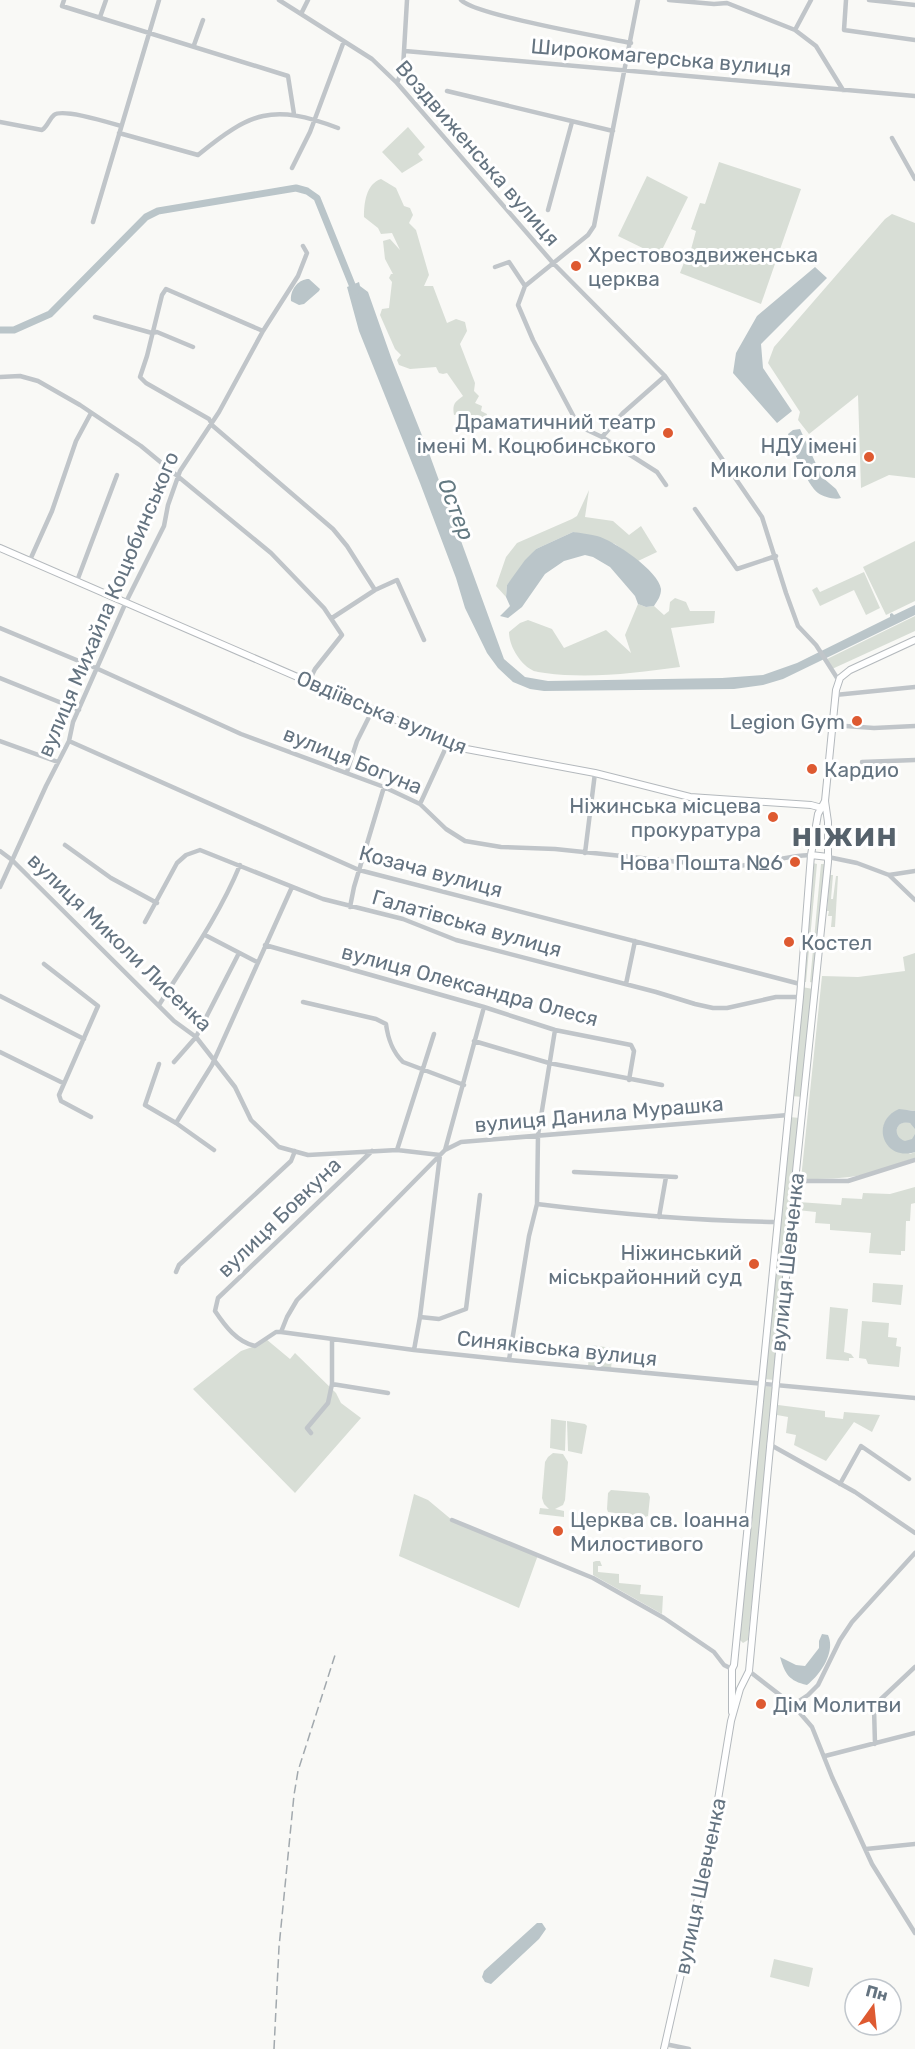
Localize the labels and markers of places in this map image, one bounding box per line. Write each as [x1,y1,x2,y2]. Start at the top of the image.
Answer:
place label: Хрестовоздвиженська церква [588,242,818,291]
marker: Хрестовоздвиженська церква [569,259,583,273]
place label: Драматичний театр імені М. Коцюбинського [417,409,656,458]
marker: Драматичний театр імені М. Коцюбинського [661,426,675,440]
place label: НДУ імені Миколи Гоголя [710,433,857,482]
marker: НДУ імені Миколи Гоголя [862,450,876,464]
place label: Legion Gym [730,709,845,734]
marker: Legion Gym [850,714,864,728]
place label: Кардио [824,757,899,782]
marker: Кардио [805,762,819,776]
place label: Ніжинська місцева прокуратура [569,793,761,842]
marker: Ніжинська місцева прокуратура [766,810,780,824]
place label: Нова Пошта №6 [619,850,783,875]
marker: Нова Пошта №6 [788,855,802,869]
place label: Костел [801,930,872,955]
marker: Костел [782,935,796,949]
place label: Ніжинський міськрайонний суд [548,1240,742,1289]
marker: Ніжинський міськрайонний суд [747,1257,761,1271]
place label: Церква св. Іоанна Милостивого [570,1507,750,1556]
marker: Церква св. Іоанна Милостивого [551,1524,565,1538]
place label: Дім Молитви [773,1692,901,1717]
marker: Дім Молитви [754,1697,768,1711]

